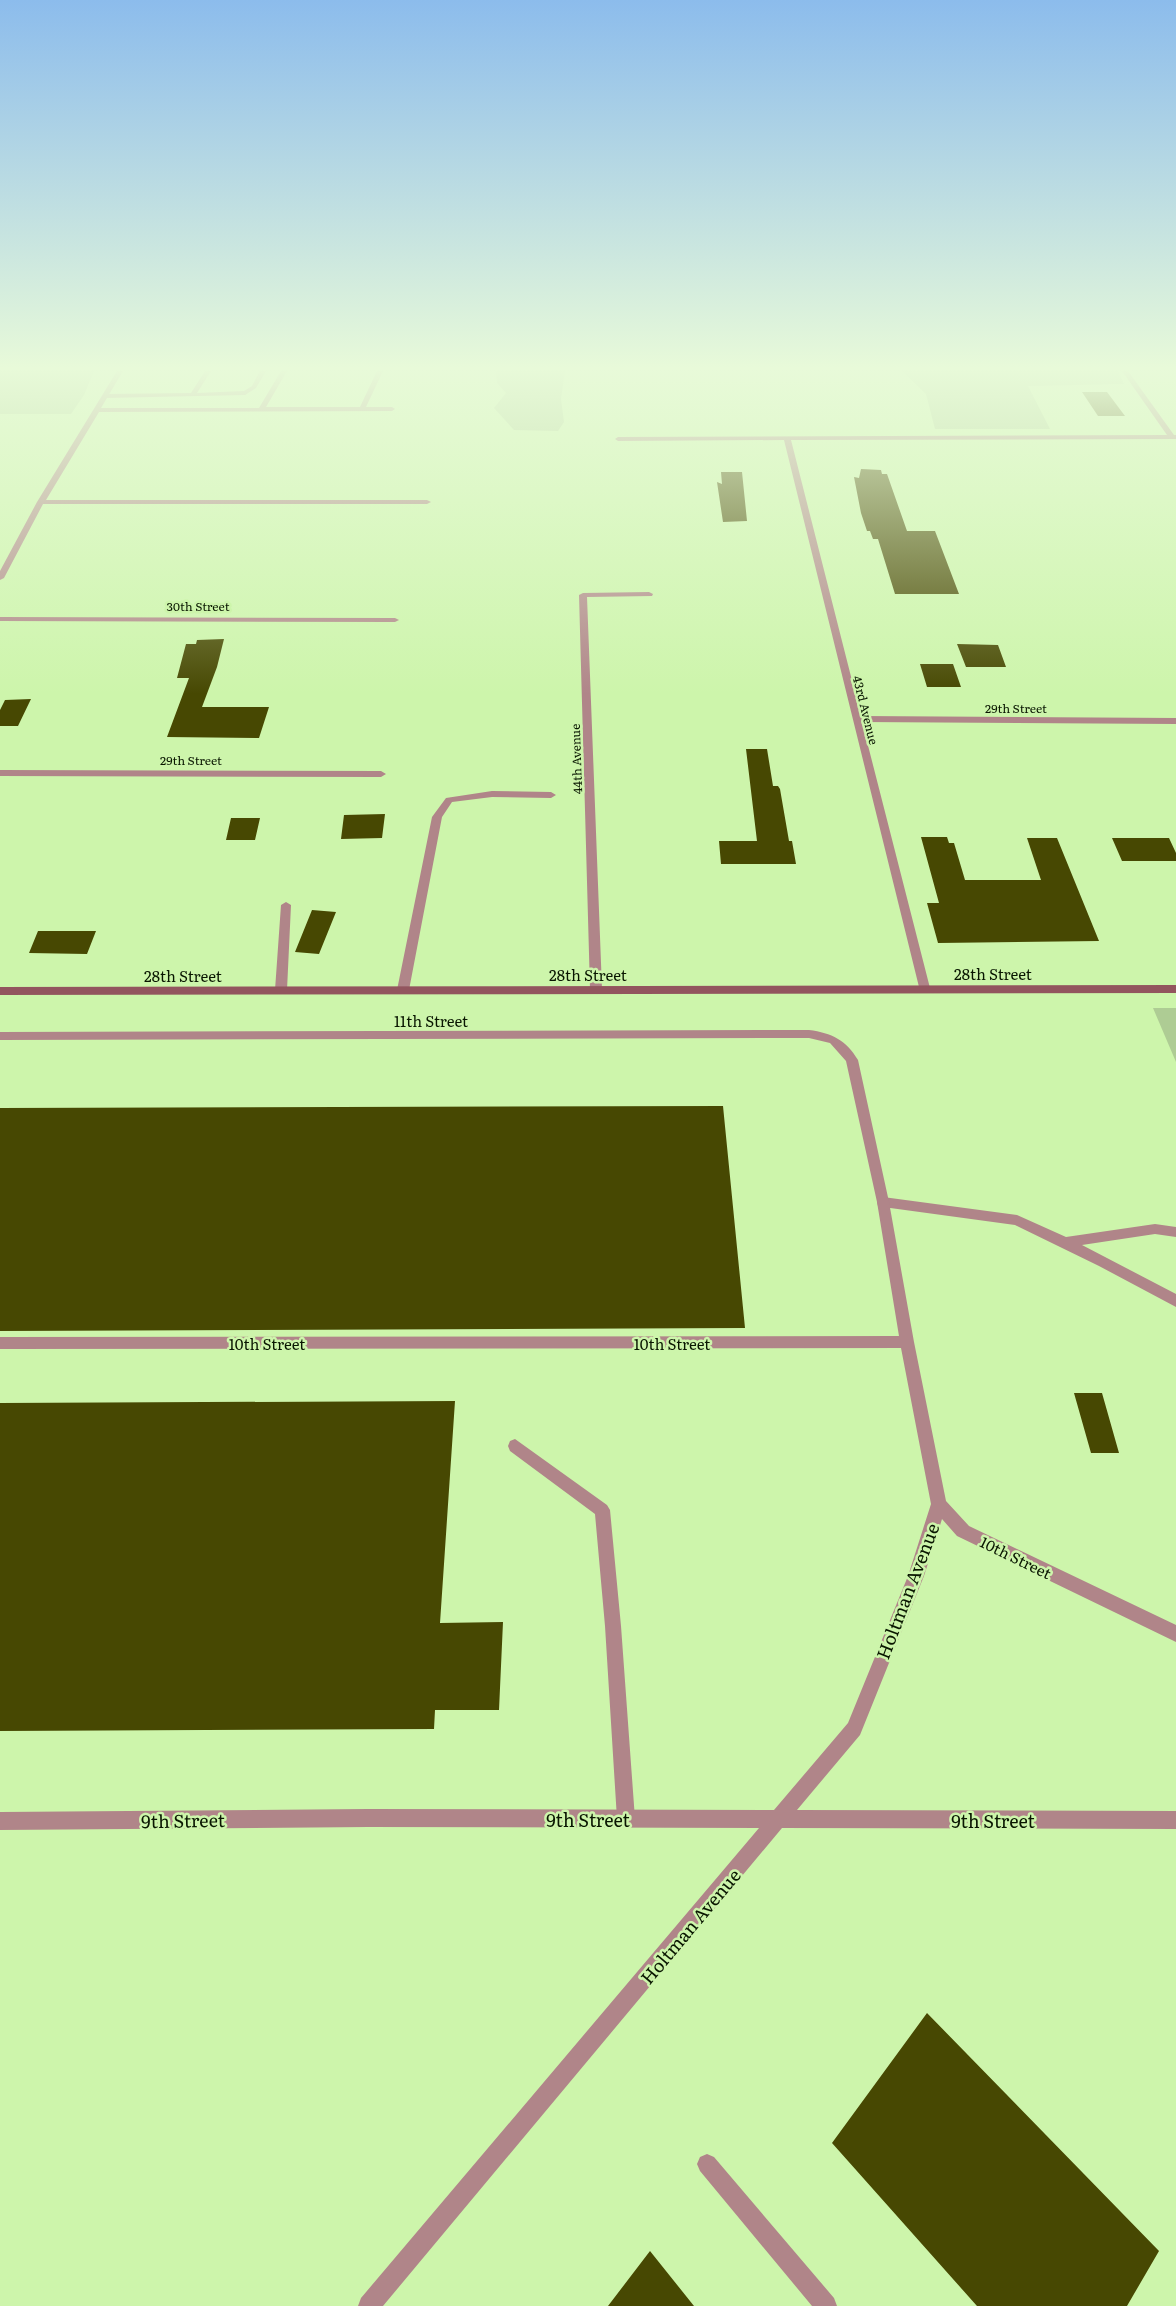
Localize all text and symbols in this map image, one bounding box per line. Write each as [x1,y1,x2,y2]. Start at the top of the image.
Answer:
street label: 30th Street [167,597,230,615]
street label: 43rd Avenue [849,674,883,746]
street label: 29th Street [985,699,1047,717]
street label: 44th Avenue [566,723,586,795]
street label: 29th Street [160,751,222,769]
street label: 28th Street [954,962,1032,985]
street label: 28th Street [549,963,627,986]
street label: 28th Street [144,964,222,987]
street label: 11th Street [394,1009,468,1032]
street label: 10th Street [229,1332,305,1355]
street label: 10th Street [634,1332,710,1355]
street label: Holtman Avenue [869,1519,945,1663]
street label: 10th Street [976,1530,1056,1584]
street label: 9th Street [141,1806,226,1834]
street label: 9th Street [546,1806,631,1833]
street label: 9th Street [951,1807,1036,1834]
street label: Holtman Avenue [633,1862,747,1990]

